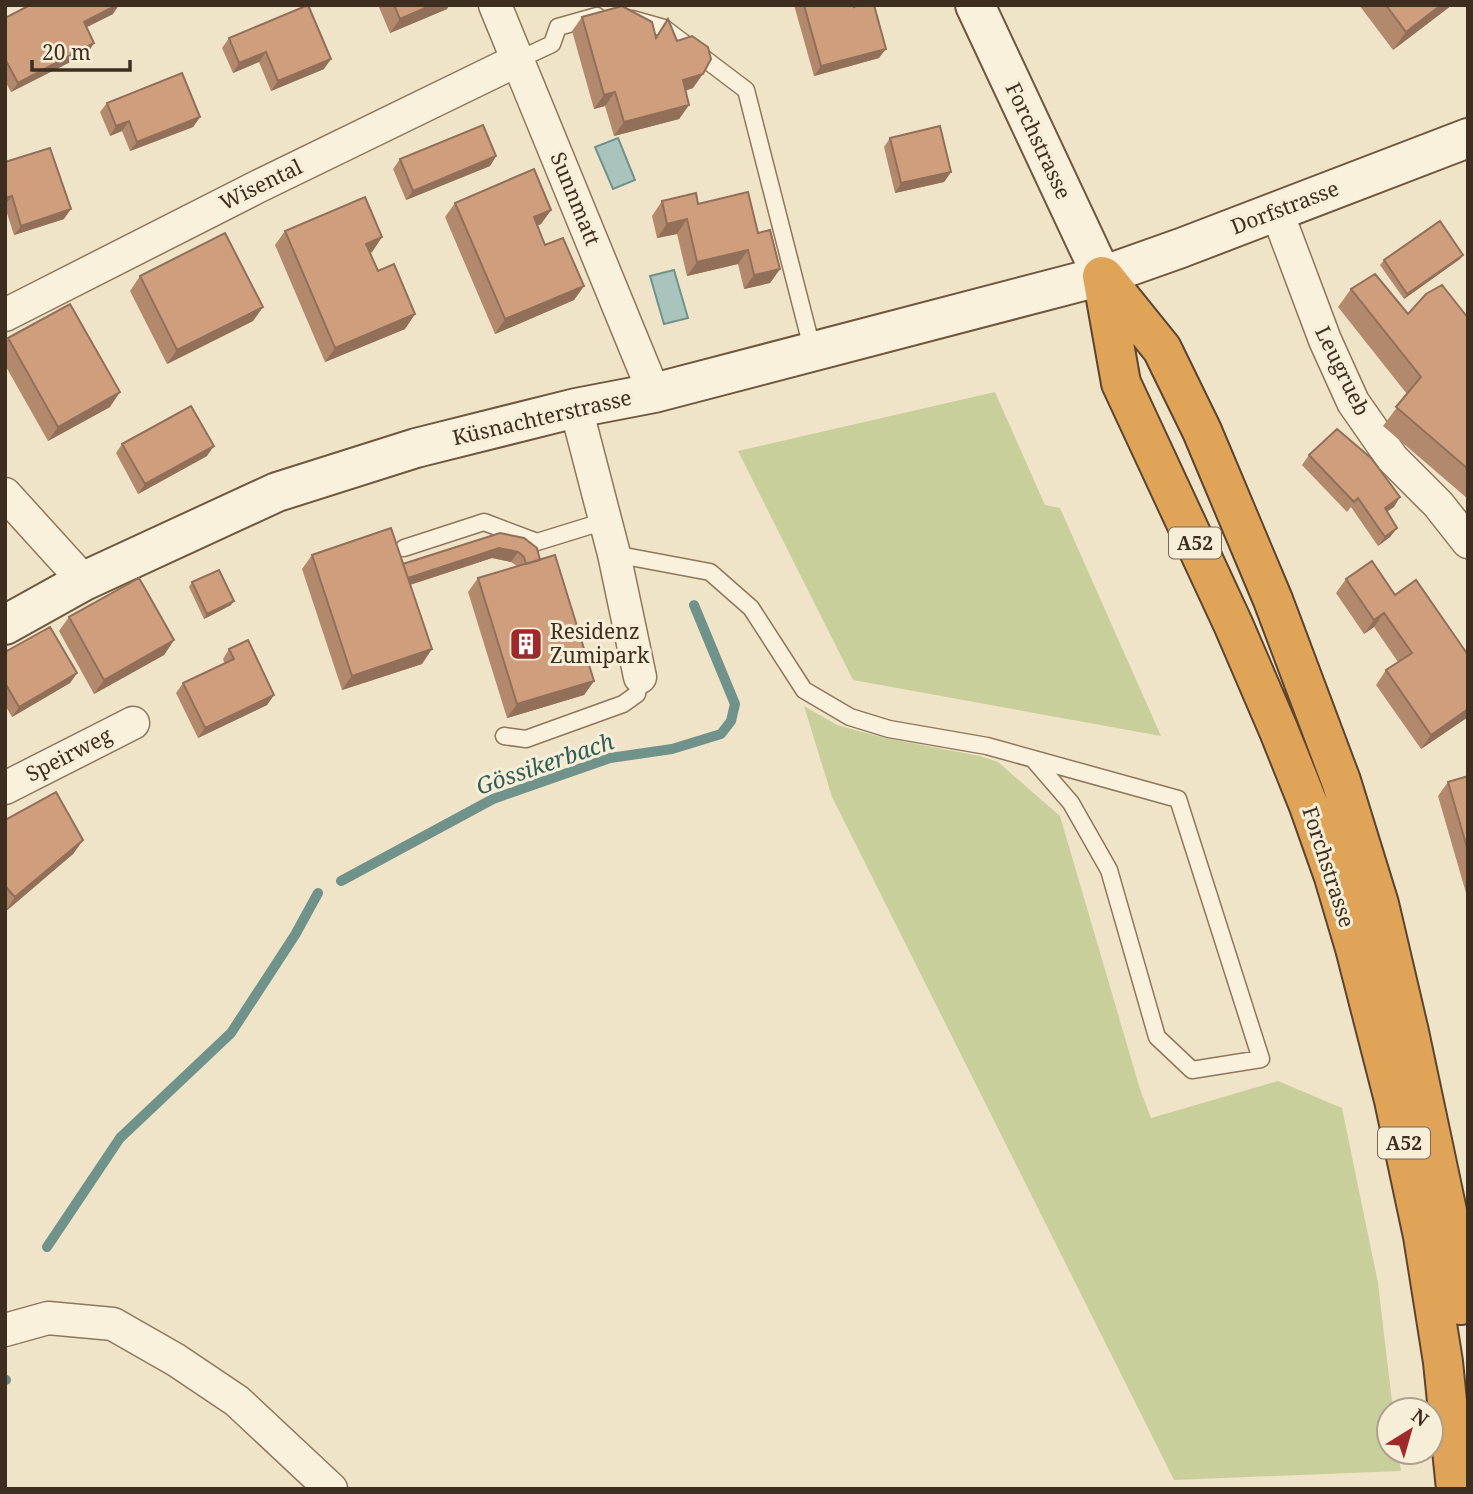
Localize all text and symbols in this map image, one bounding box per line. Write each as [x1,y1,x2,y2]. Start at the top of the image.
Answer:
scale bar [32,28,130,72]
text: 20 m [42,38,91,66]
street label: Forchstrasse [1000,78,1078,203]
street label: Sunnmatt [545,148,607,249]
street label: Wisental [215,152,307,216]
street label: Dorfstrasse [1227,174,1343,240]
street label: Leugrueb [1309,321,1377,420]
street label: Küsnachterstrasse [449,383,634,451]
road number: A52 [1169,528,1221,558]
place label: Residenz Zumipark [550,617,650,669]
building icon: Residenz Zumipark [507,625,545,663]
street label: Speirweg [21,720,117,788]
water label: Gössikerbach [471,724,618,802]
street label: Forchstrasse [1296,803,1362,931]
road number: A52 [1378,1128,1430,1158]
north arrow [1375,1396,1445,1466]
text: N [1406,1403,1434,1432]

